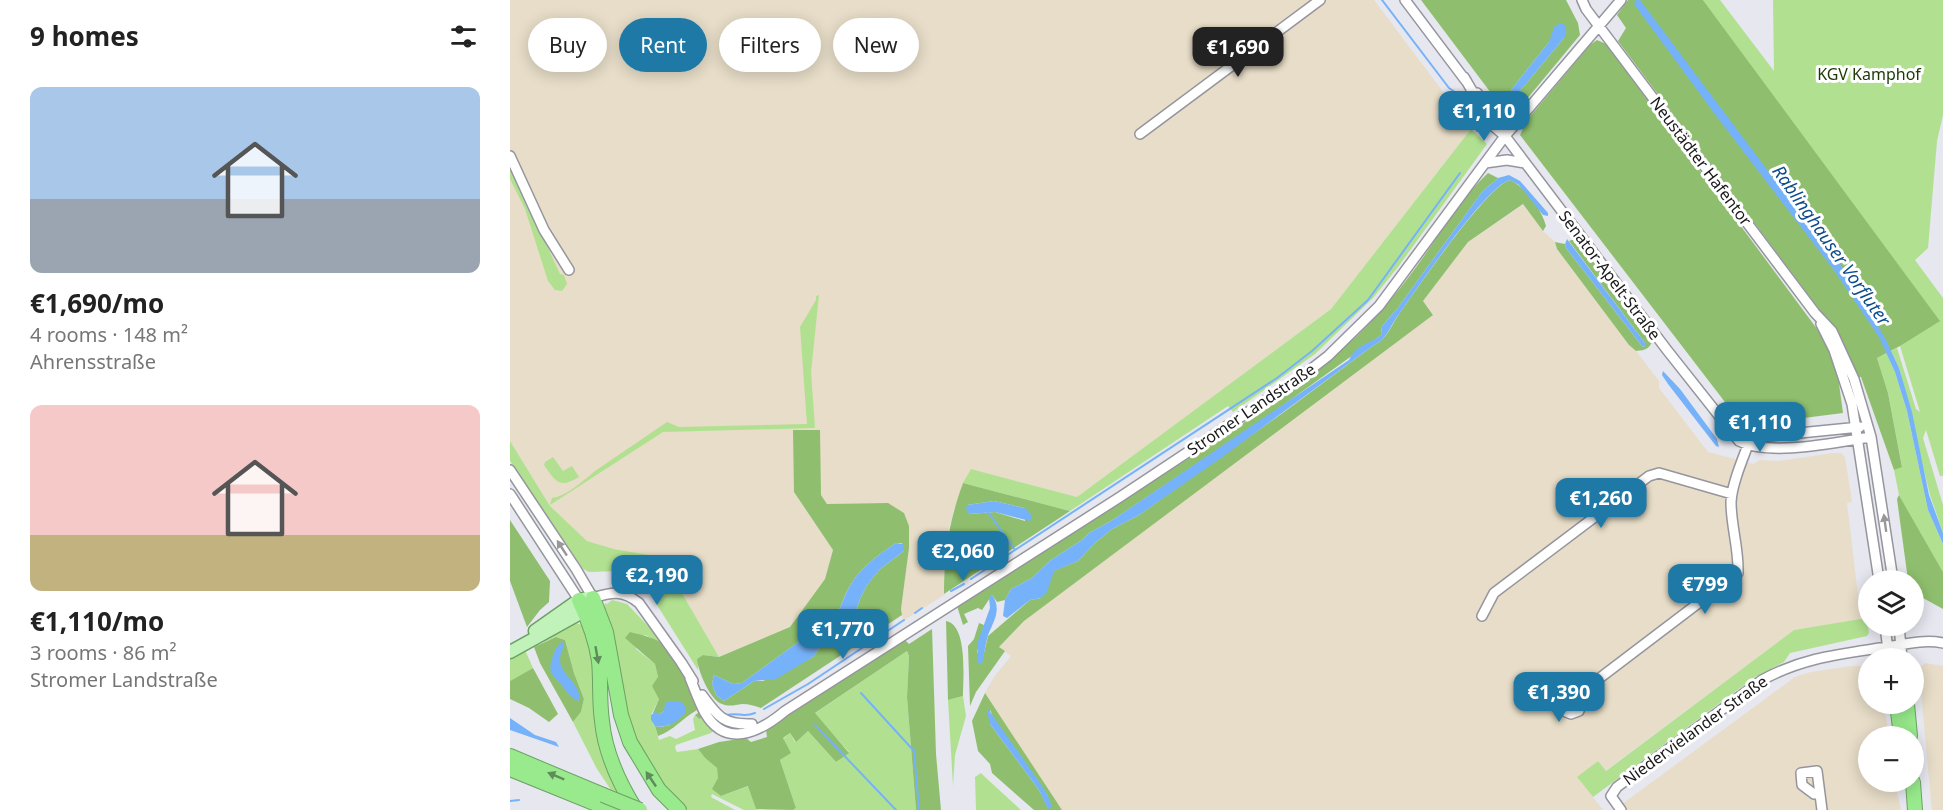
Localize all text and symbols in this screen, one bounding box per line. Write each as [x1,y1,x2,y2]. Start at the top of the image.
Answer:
text: 9 homes [30,18,139,54]
chip: Buy [528,18,607,72]
chip: Rent [619,18,707,72]
chip: Filters [719,18,821,72]
chip: New [833,18,919,72]
icon: filters [447,20,480,53]
pin: €1,690 [1189,27,1287,78]
text: €1,690 [1207,33,1269,60]
park label: KGV Kamphof [1817,63,1922,85]
pin: €1,110 [1435,91,1533,142]
street label: Neustädter Hafentor [1645,92,1757,230]
text: €1,110 [1453,97,1515,124]
icon: home [201,126,309,234]
water label: Rablinghauser Vorfluter [1768,160,1897,331]
street label: Senator-Apelt-Straße [1554,206,1666,344]
text: €1,690/mo [30,285,164,321]
text: 4 rooms · 148 m² [30,321,188,348]
text: Ahrensstraße [30,348,156,375]
street label: Stromer Landstraße [1183,358,1319,460]
pin: €1,110 [1711,402,1809,453]
text: €1,110 [1729,408,1791,435]
icon: home [201,444,309,552]
pin: €1,260 [1552,478,1650,529]
text: €1,260 [1570,484,1632,511]
one-way arrow [1881,513,1890,532]
pin: €2,060 [914,531,1012,582]
text: €2,060 [932,537,994,564]
one-way arrow [557,540,568,556]
pin: €2,190 [608,555,706,606]
text: €2,190 [626,561,688,588]
pin: €799 [1669,564,1741,615]
text: €799 [1682,570,1728,597]
map controls [1858,570,1924,792]
button: layers [1858,570,1924,636]
text: €1,110/mo [30,603,164,639]
pin: €1,770 [794,609,892,660]
text: €1,770 [812,615,874,642]
text: 3 rooms · 86 m² [30,639,177,666]
one-way arrow [593,646,602,665]
button: + [1858,648,1924,714]
text: Stromer Landstraße [30,666,218,693]
street label: Niedervielander Straße [1618,670,1772,790]
pin: €1,390 [1510,672,1608,723]
text: €1,390 [1528,678,1590,705]
button: − [1858,726,1924,792]
one-way arrow [548,771,565,780]
one-way arrow [645,771,657,787]

